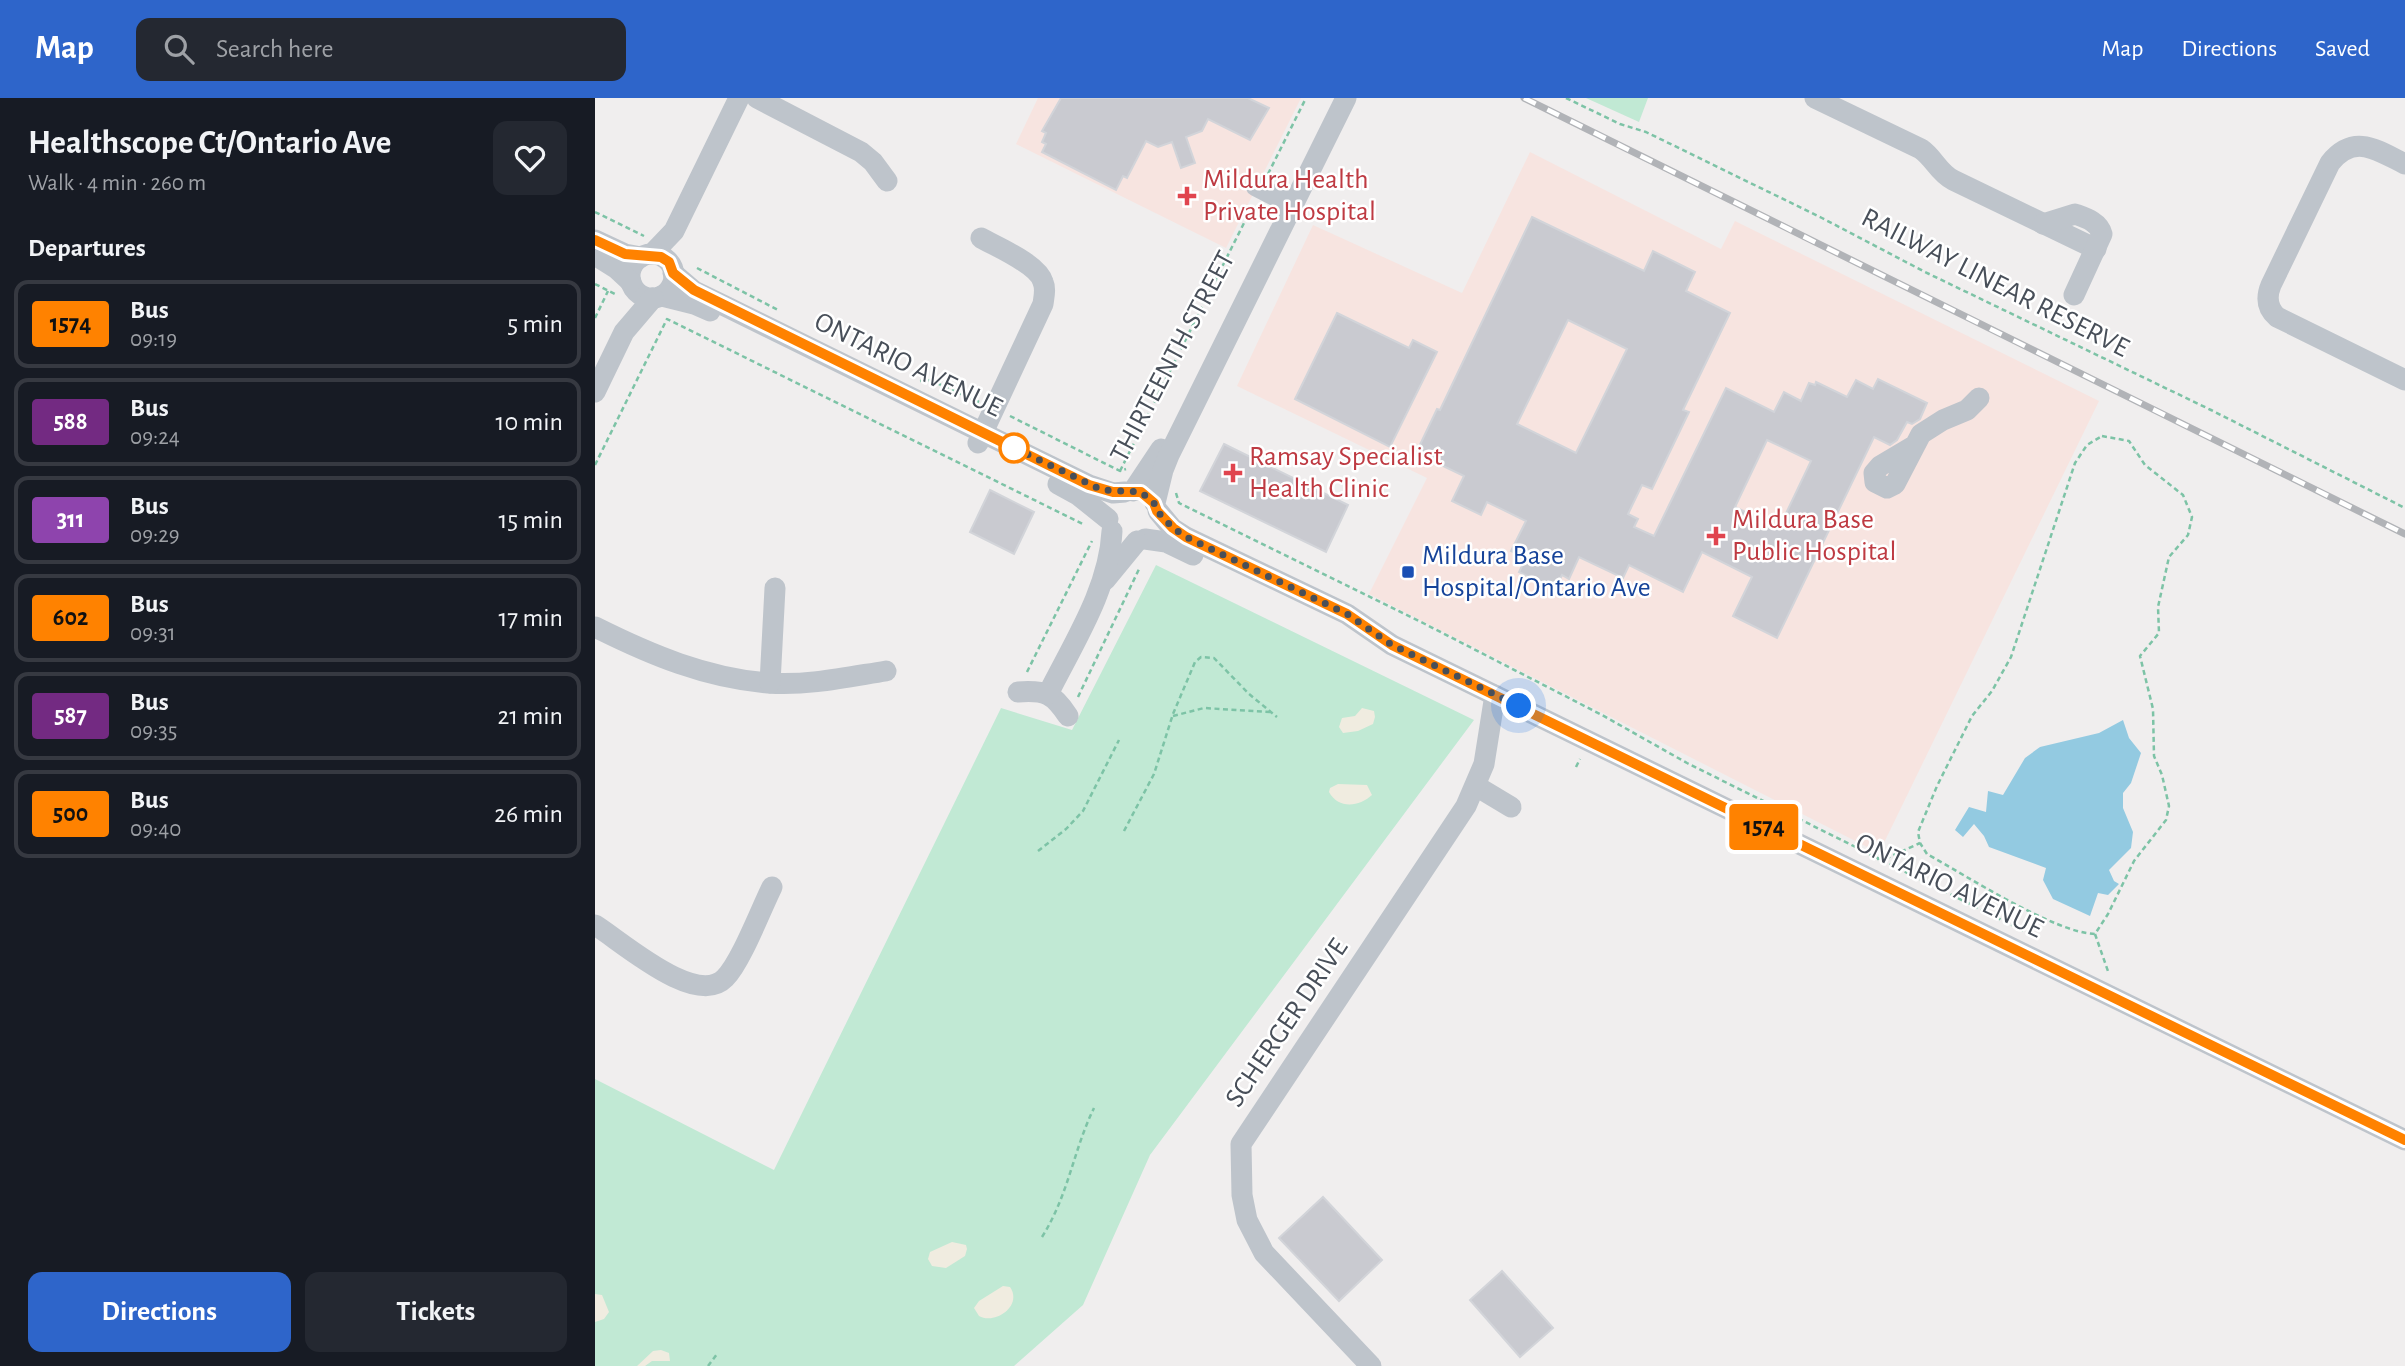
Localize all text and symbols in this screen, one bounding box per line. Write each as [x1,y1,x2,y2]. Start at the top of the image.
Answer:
search box [136,18,626,81]
icon: search [160,30,198,68]
text: Map [35,32,94,65]
text: Search here [216,36,334,62]
text: Map [2101,37,2143,61]
text: Directions [2181,37,2277,61]
text: Saved [2315,37,2370,61]
button: heart [493,121,567,195]
text: Healthscope Ct/Ontario Ave [28,127,391,160]
place label: Mildura Health Private Hospital [1203,166,1376,226]
text: Walk · 4 min · 260 m [28,172,206,195]
marker: Mildura Health Private Hospital [1177,186,1197,206]
street label: RAILWAY LINEAR RESERVE [1857,203,2133,363]
text: Departures [28,235,146,261]
street label: THIRTEENTH STREET [1106,247,1241,467]
text: Bus [130,297,169,323]
street label: ONTARIO AVENUE [810,308,1006,422]
text: 5 min [507,311,563,337]
text: 1574 [50,312,91,336]
text: 09:19 [130,328,177,351]
text: Bus [130,395,169,421]
text: 10 min [496,409,563,435]
text: 588 [53,410,88,434]
text: 09:24 [130,426,180,449]
unlabelled marker [999,433,1029,463]
place label: Ramsay Specialist Health Clinic [1249,443,1442,503]
marker: Ramsay Specialist Health Clinic [1223,463,1243,483]
text: Bus [130,493,169,519]
place label: Mildura Base Public Hospital [1732,506,1896,566]
text: 15 min [498,507,563,533]
text: 311 [57,508,84,532]
text: 09:29 [130,524,180,547]
marker: Mildura Base Public Hospital [1706,526,1726,546]
place label: Mildura Base Hospital/Ontario Ave [1422,542,1651,602]
marker: Mildura Base Hospital/Ontario Ave [1400,564,1416,580]
text: Bus [130,591,169,617]
text: 17 min [498,605,563,631]
text: 602 [53,606,88,630]
text: 09:31 [130,622,176,645]
your location [1501,688,1536,723]
text: Bus [130,689,169,715]
text: 21 min [497,703,563,729]
text: 587 [54,704,87,728]
text: 09:35 [130,720,177,743]
text: Bus [130,787,169,813]
text: 26 min [494,801,563,827]
text: 500 [53,802,88,826]
line badge: 1574 [1715,804,1813,850]
text: 1574 [1743,815,1785,839]
text: 09:40 [130,818,181,841]
street label: ONTARIO AVENUE [1851,829,2047,943]
street label: SCHERGER DRIVE [1221,934,1353,1112]
button: Directions [28,1272,291,1352]
button: Tickets [305,1272,567,1352]

